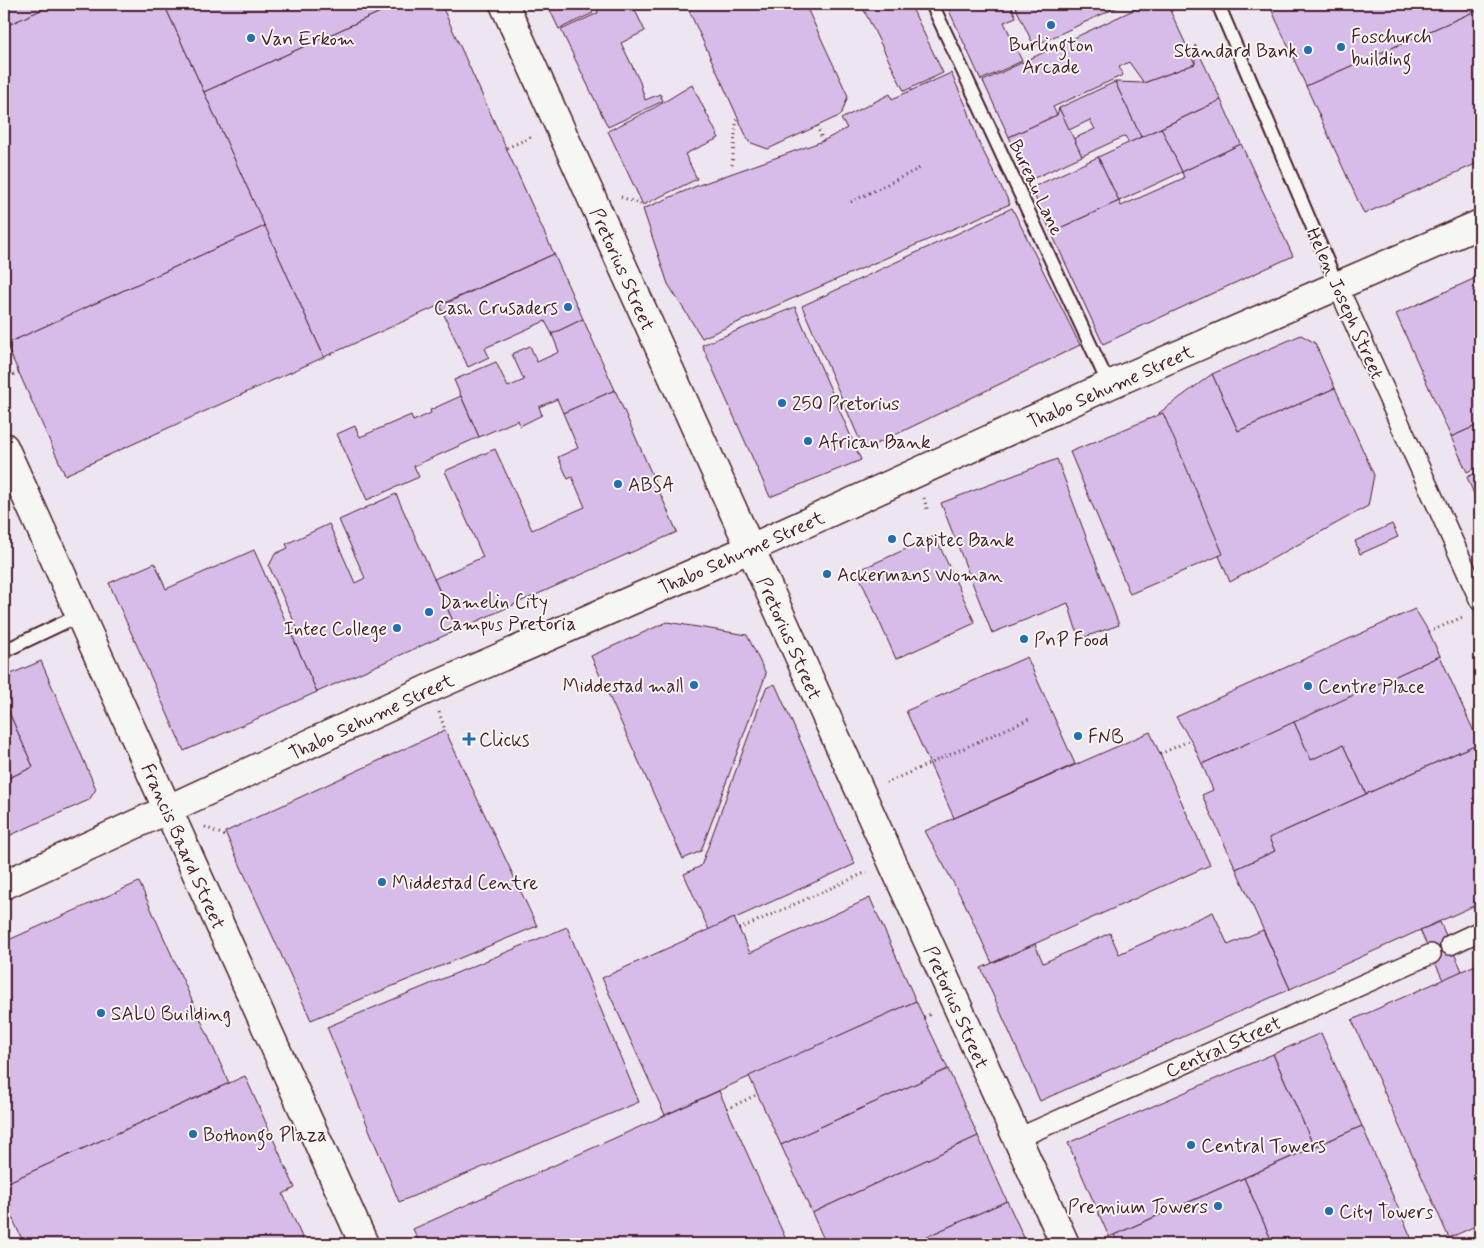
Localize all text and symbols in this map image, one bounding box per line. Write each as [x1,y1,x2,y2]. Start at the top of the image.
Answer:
marker: Burlington Arcade [1045,19,1057,31]
place label: Foschurch building [1351,25,1432,75]
place label: Van Erkom [261,27,355,52]
marker: Van Erkom [245,32,257,44]
place label: Burlington Arcade [1009,33,1093,80]
place label: Standard Bank [1174,39,1298,64]
marker: Foschurch building [1335,41,1347,53]
marker: Standard Bank [1302,44,1314,56]
street label: Bureau Lane [1002,136,1069,240]
street label: Pretorius Street [583,204,660,335]
street label: Helen Joseph Street [1300,224,1389,383]
place label: Cash Crusaders [434,296,558,321]
marker: Cash Crusaders [562,301,574,313]
street label: Thabo Sehume Street [1024,340,1198,435]
place label: 250 Pretorius [792,392,900,417]
marker: 250 Pretorius [776,397,788,409]
place label: African Bank [818,430,931,455]
marker: African Bank [802,435,814,447]
place label: ABSA [628,473,674,498]
marker: ABSA [612,478,624,490]
street label: Thabo Sehume Street [655,506,829,601]
place label: Capitec Bank [902,528,1015,553]
marker: Capitec Bank [886,533,898,545]
place label: Ackermans Woman [837,563,1003,588]
marker: Ackermans Woman [821,568,833,580]
street label: Pretorius Street [750,573,827,704]
place label: Damelin City Campus Pretoria [439,590,576,637]
marker: Damelin City Campus Pretoria [423,606,435,618]
place label: Intec College [284,617,387,643]
marker: Intec College [391,622,403,634]
place label: PnP Food [1034,628,1109,653]
marker: PnP Food [1018,633,1030,645]
street label: Thabo Sehume Street [285,668,458,767]
place label: Middestad mall [563,674,684,699]
place label: Centre Place [1318,675,1425,700]
marker: Middestad mall [688,679,700,691]
marker: Centre Place [1302,680,1314,692]
place label: FNB [1088,725,1124,750]
place label: Clicks [479,728,530,753]
marker: FNB [1072,730,1084,742]
marker: Clicks [463,733,475,745]
street label: Francis Baard Street [135,760,231,934]
place label: Middestad Centre [392,871,538,896]
marker: Middestad Centre [376,876,388,888]
street label: Pretorius Street [917,942,994,1073]
place label: SALU Building [111,1002,231,1028]
marker: SALU Building [95,1007,107,1019]
street label: Central Street [1162,1011,1285,1084]
place label: Bothongo Plaza [203,1123,327,1151]
marker: Bothongo Plaza [187,1128,199,1140]
place label: Central Towers [1201,1134,1326,1159]
marker: Central Towers [1185,1139,1197,1151]
place label: Premium Towers [1068,1195,1208,1220]
marker: Premium Towers [1212,1200,1224,1212]
place label: City Towers [1339,1200,1434,1225]
marker: City Towers [1323,1205,1335,1217]

